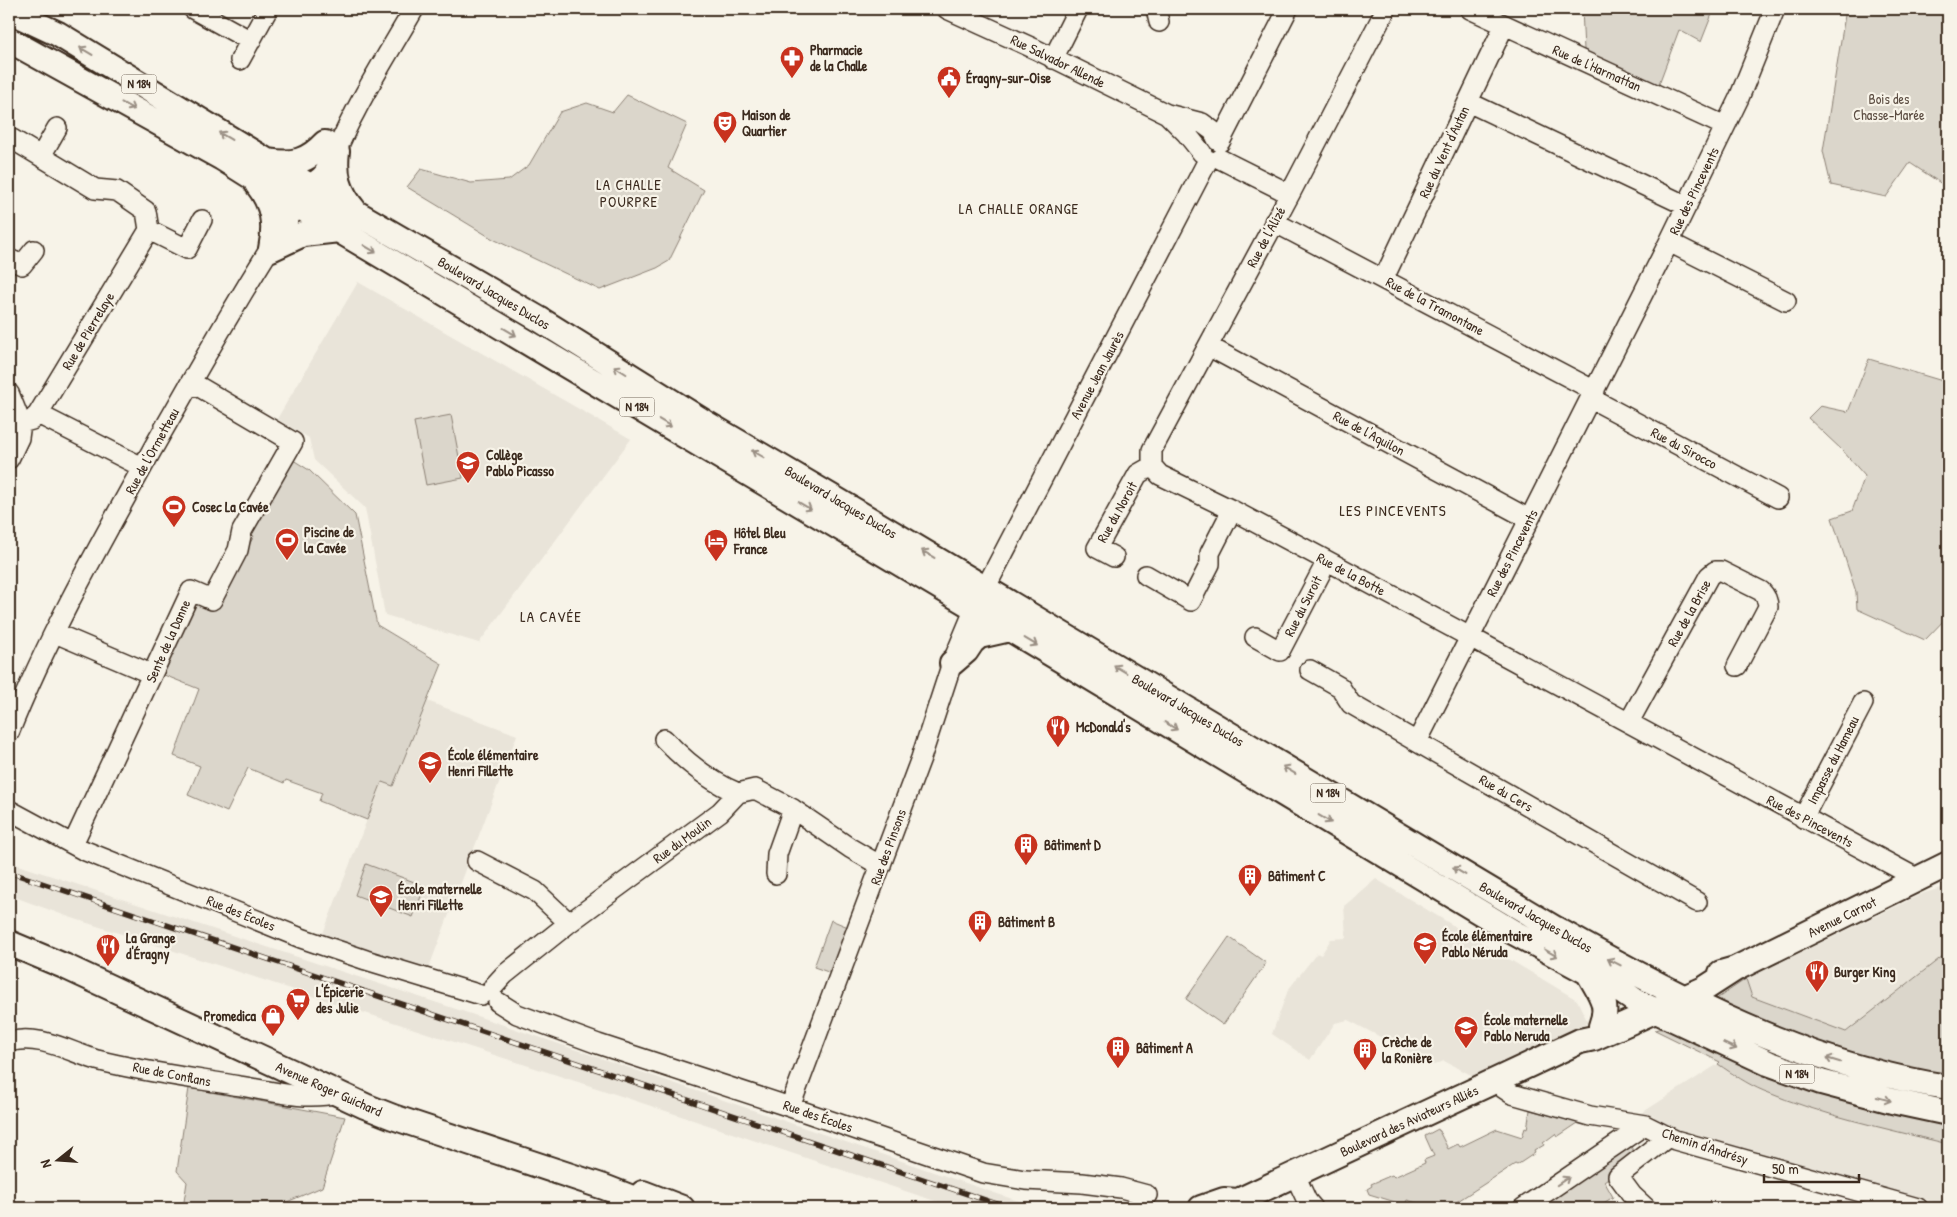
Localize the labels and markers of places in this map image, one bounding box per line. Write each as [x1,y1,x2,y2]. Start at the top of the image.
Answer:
place label: Pharmacie de la Challe [810,40,868,75]
pharmacy icon: Pharmacie de la Challe [779,45,805,79]
public building icon: Éragny-sur-Oise [936,65,962,99]
place label: Éragny-sur-Oise [966,68,1052,89]
place label: Maison de Quartier [742,105,791,140]
theatre icon: Maison de Quartier [712,110,738,144]
place label: Collège Pablo Picasso [486,445,554,480]
school or university icon: Collège Pablo Picasso [455,450,481,484]
sports icon: Cosec La Cavée [161,494,187,528]
place label: Cosec La Cavée [192,497,269,516]
place label: Piscine de la Cavée [304,522,354,557]
place label: Hôtel Bleu France [733,523,786,558]
sports icon: Piscine de la Cavée [274,527,300,561]
hotel icon: Hôtel Bleu France [703,528,729,562]
restaurant icon: McDonald's [1045,714,1071,748]
place label: McDonald's [1076,717,1131,736]
place label: École élémentaire Henri Fillette [448,745,539,780]
school or university icon: École élémentaire Henri Fillette [417,750,443,784]
building icon: Bâtiment D [1013,832,1039,866]
place label: Bâtiment D [1044,835,1101,854]
building icon: Bâtiment C [1237,863,1263,897]
place label: Bâtiment C [1268,866,1326,885]
place label: École maternelle Henri Fillette [398,879,482,914]
school or university icon: École maternelle Henri Fillette [368,884,394,918]
building icon: Bâtiment B [967,909,993,943]
place label: Bâtiment B [998,912,1055,931]
place label: École élémentaire Pablo Néruda [1442,926,1533,961]
place label: La Grange d'Éragny [126,928,176,965]
school or university icon: École élémentaire Pablo Néruda [1412,931,1438,965]
restaurant icon: La Grange d'Éragny [95,933,121,967]
restaurant icon: Burger King [1804,959,1830,993]
place label: Burger King [1834,962,1896,983]
place label: L'Épicerie des Julie [316,982,364,1017]
supermarket icon: L'Épicerie des Julie [285,987,311,1021]
shop icon: Promedica [260,1003,286,1037]
place label: Promedica [204,1006,257,1025]
place label: École maternelle Pablo Neruda [1484,1010,1568,1045]
school or university icon: École maternelle Pablo Neruda [1453,1015,1479,1049]
place label: Crèche de la Ronière [1382,1032,1433,1067]
building icon: Bâtiment A [1105,1035,1131,1069]
building icon: Crèche de la Ronière [1352,1037,1378,1071]
place label: Bâtiment A [1136,1038,1193,1057]

